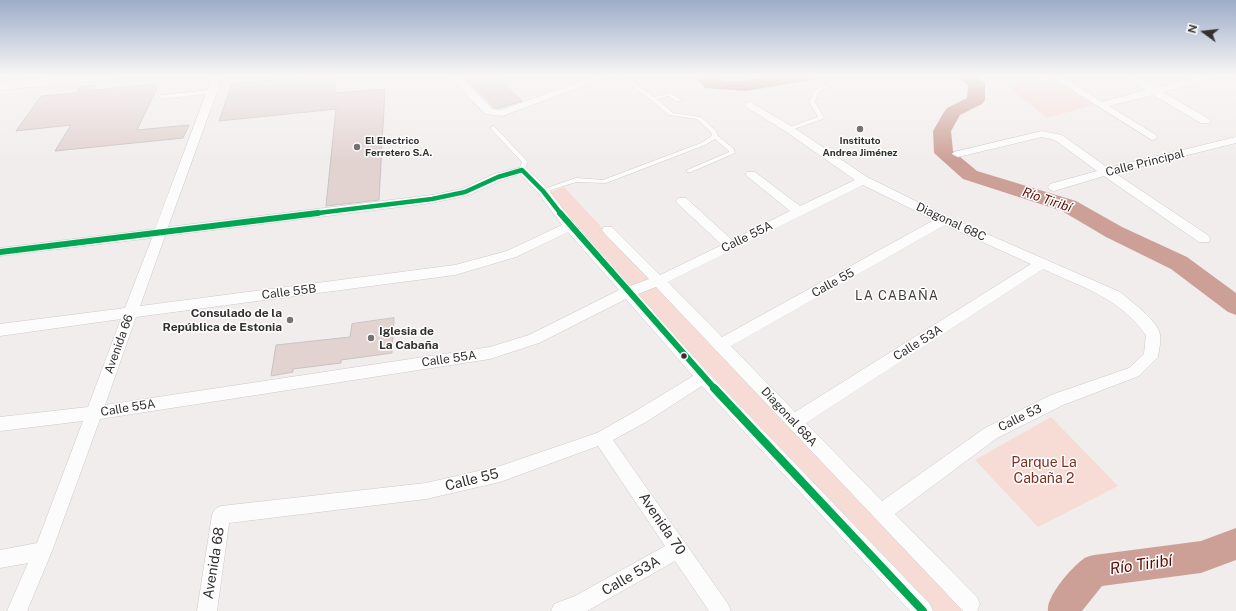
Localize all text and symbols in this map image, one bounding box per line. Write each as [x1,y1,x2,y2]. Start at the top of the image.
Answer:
north arrow [1184,12,1224,52]
text: N [1185,23,1199,35]
marker: Instituto Andrea Jiménez [855,124,865,134]
place label: El Electrico Ferretero S.A. [365,135,432,158]
place label: Instituto Andrea Jiménez [822,135,898,158]
marker: El Electrico Ferretero S.A. [352,142,362,152]
street label: Calle Principal [1104,146,1186,180]
water label: Río Tiribí [1020,184,1074,216]
street label: Diagonal 68C [914,200,988,244]
street label: Calle 55A [719,218,775,256]
street label: Calle 55 [809,265,857,301]
street label: Calle 55B [261,282,317,302]
district label: LA CABAÑA [855,288,939,304]
place label: Consulado de la República de Estonia [163,306,282,334]
street label: Avenida 66 [102,312,136,376]
marker: Consulado de la República de Estonia [285,315,295,325]
street label: Calle 53A [891,322,945,364]
place label: Iglesia de La Cabaña [379,324,439,352]
marker: Iglesia de La Cabaña [366,333,376,343]
street label: Calle 55A [421,348,477,370]
unlabelled marker [679,351,689,361]
street label: Diagonal 68A [758,384,820,450]
street label: Calle 55A [100,397,156,419]
street label: Calle 53 [996,401,1044,435]
park label: Parque La Cabaña 2 [1011,455,1077,488]
street label: Calle 55 [444,465,500,495]
street label: Avenida 70 [635,490,689,558]
street label: Avenida 68 [200,526,228,600]
water label: Río Tiribí [1108,551,1174,579]
street label: Calle 53A [599,553,663,599]

